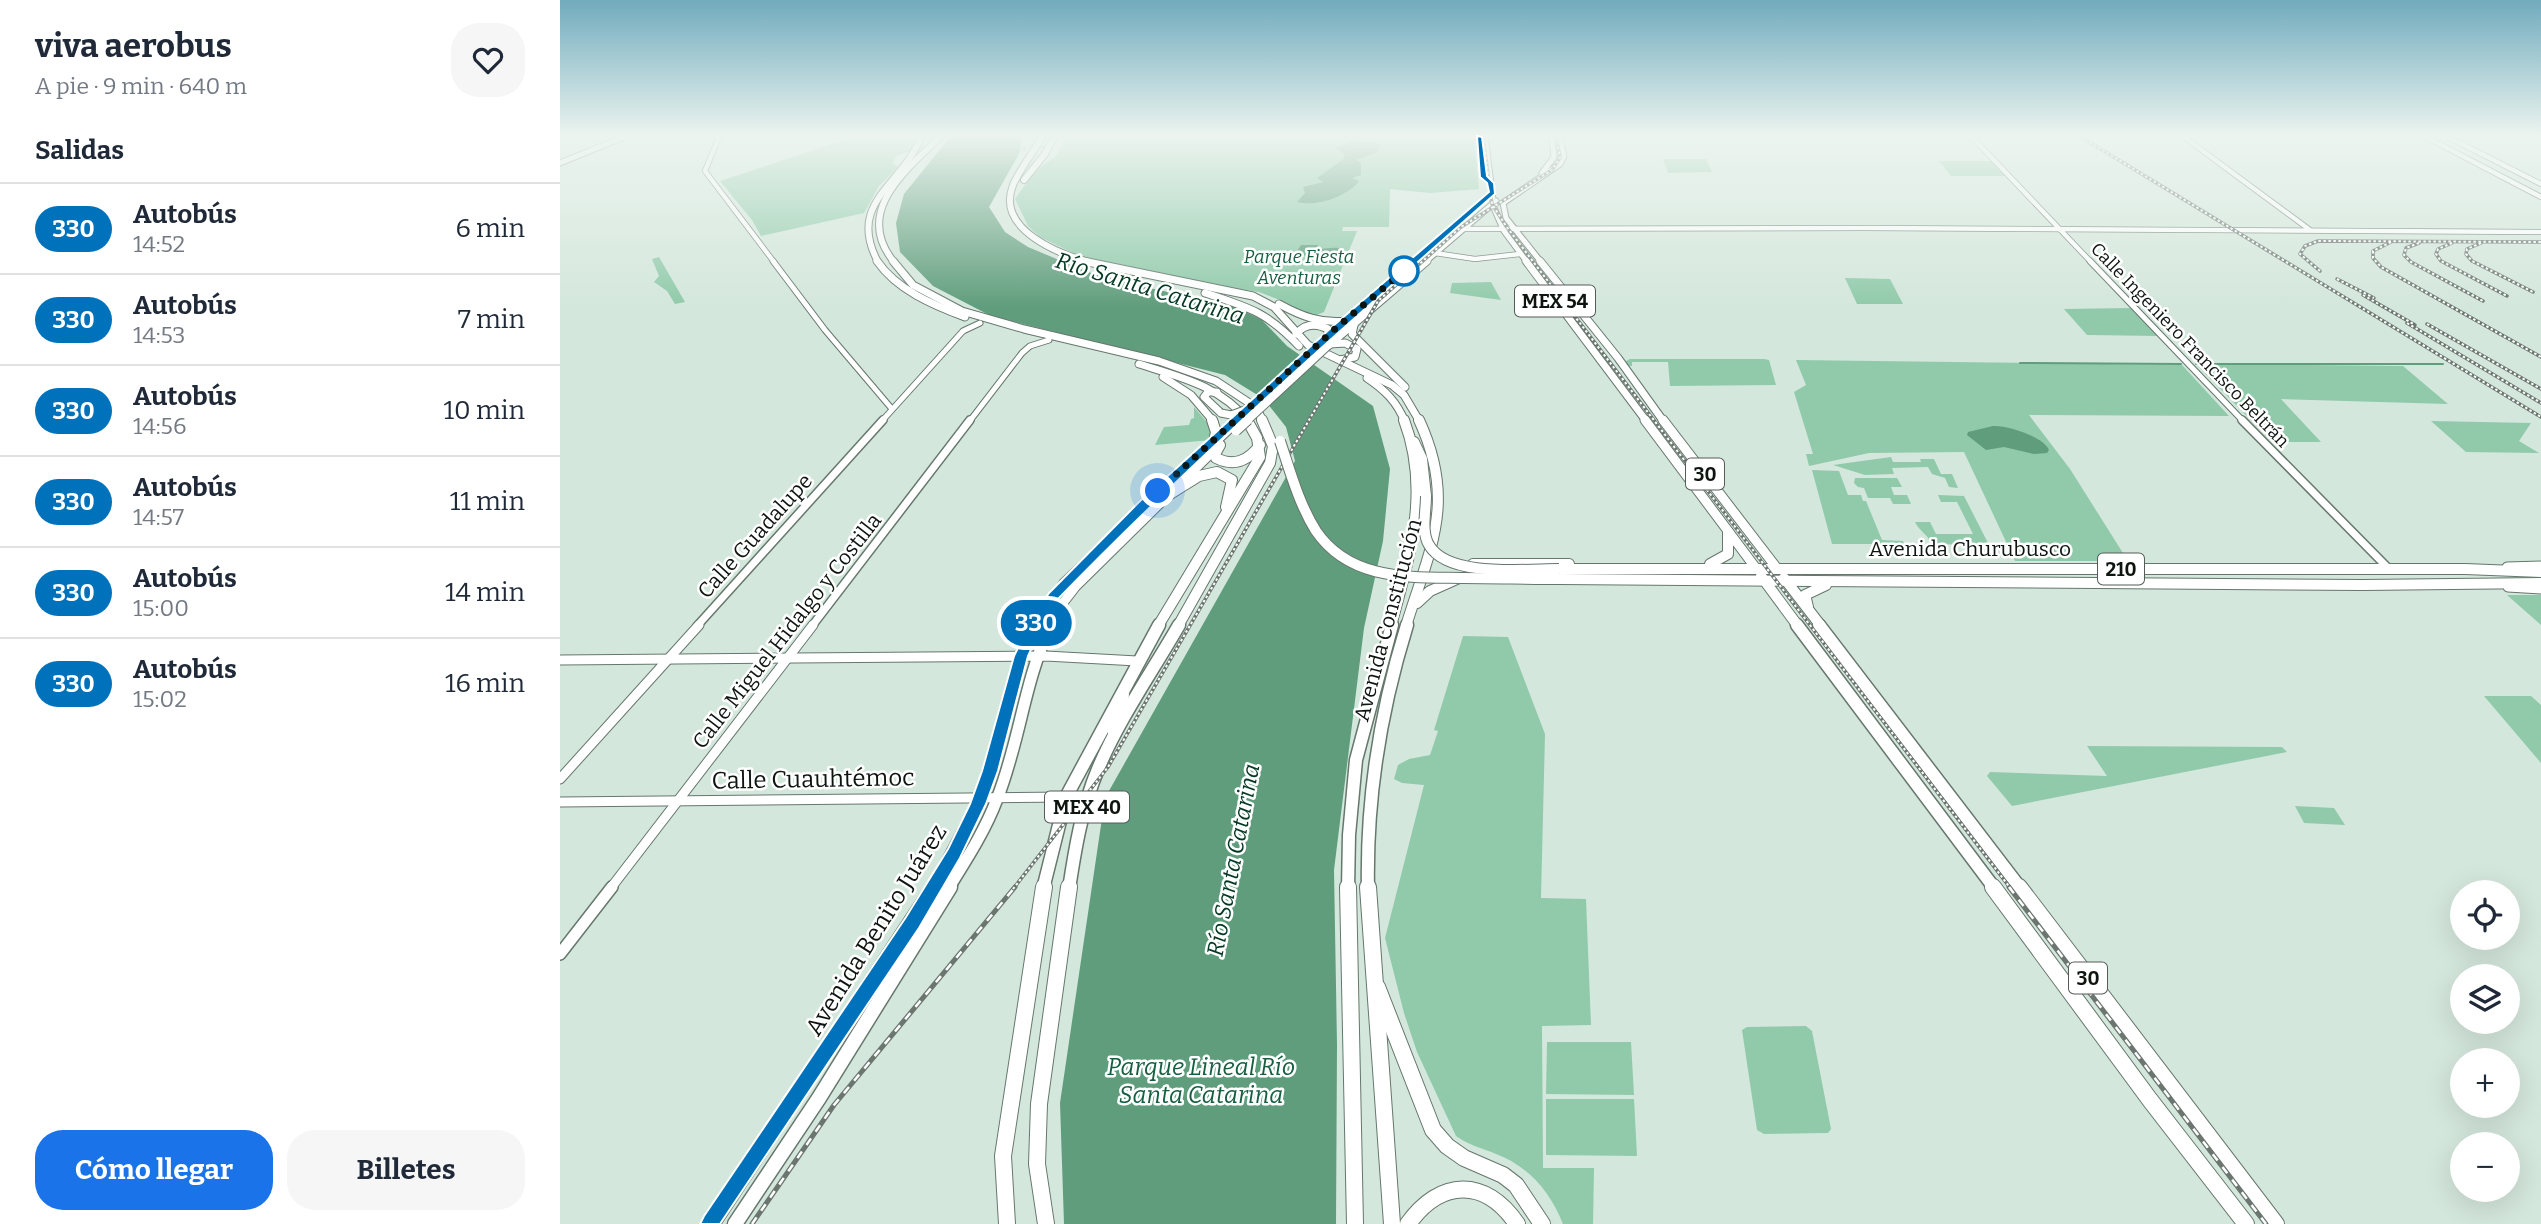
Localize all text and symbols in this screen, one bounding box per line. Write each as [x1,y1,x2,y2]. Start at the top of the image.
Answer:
button: heart [451,23,525,97]
text: viva aerobus [35,26,232,66]
text: A pie · 9 min · 640 m [35,72,247,100]
text: Salidas [35,135,124,166]
text: Autobús [133,199,237,230]
text: 6 min [456,213,525,244]
text: 330 [52,215,95,243]
text: 14:52 [133,230,185,258]
street label: Calle Ingeniero Francisco Beltrán [2086,238,2294,452]
water label: Río Santa Catarina [1052,246,1248,330]
park label: Parque Fiesta Aventuras [1244,246,1354,289]
unlabelled marker [1389,256,1419,286]
road number: MEX 54 [1515,286,1595,316]
text: Autobús [133,290,237,321]
text: 7 min [458,304,525,335]
text: 330 [52,306,95,334]
text: 14:53 [133,321,185,349]
text: Autobús [133,381,237,412]
text: 10 min [444,395,525,426]
text: 330 [52,397,95,425]
text: 14:56 [133,412,186,440]
road number: 30 [1686,458,1724,489]
street label: Calle Guadalupe [692,468,818,604]
text: Autobús [133,472,237,503]
your location [1140,473,1175,508]
text: 11 min [450,486,525,517]
text: 330 [52,488,95,516]
text: 14:57 [133,503,184,531]
street label: Calle Miguel Hidalgo y Costilla [687,508,887,754]
street label: Avenida Constitución [1348,516,1428,724]
street label: Avenida Churubusco [1869,536,2071,562]
road number: 210 [2098,554,2144,584]
text: Autobús [133,563,237,594]
text: 14 min [445,577,525,608]
text: 330 [52,579,95,607]
text: 15:00 [133,594,189,622]
line badge: 330 [996,600,1076,646]
text: 330 [1015,609,1057,637]
text: Autobús [133,654,237,685]
text: 16 min [445,668,525,699]
text: 330 [52,670,95,698]
text: 15:02 [133,685,187,713]
water label: Río Santa Catarina [1201,761,1265,959]
street label: Calle Cuauhtémoc [711,763,915,795]
road number: MEX 40 [1045,792,1129,822]
street label: Avenida Benito Juárez [800,819,952,1041]
map controls [2450,880,2520,1202]
button: locate [2450,880,2520,950]
road number: 30 [2069,962,2107,994]
button: layers [2450,964,2520,1034]
button: + [2450,1048,2520,1118]
park label: Parque Lineal Río Santa Catarina [1107,1053,1295,1109]
button: Cómo llegar [35,1130,273,1210]
button: Billetes [287,1130,525,1210]
button: − [2450,1132,2520,1202]

